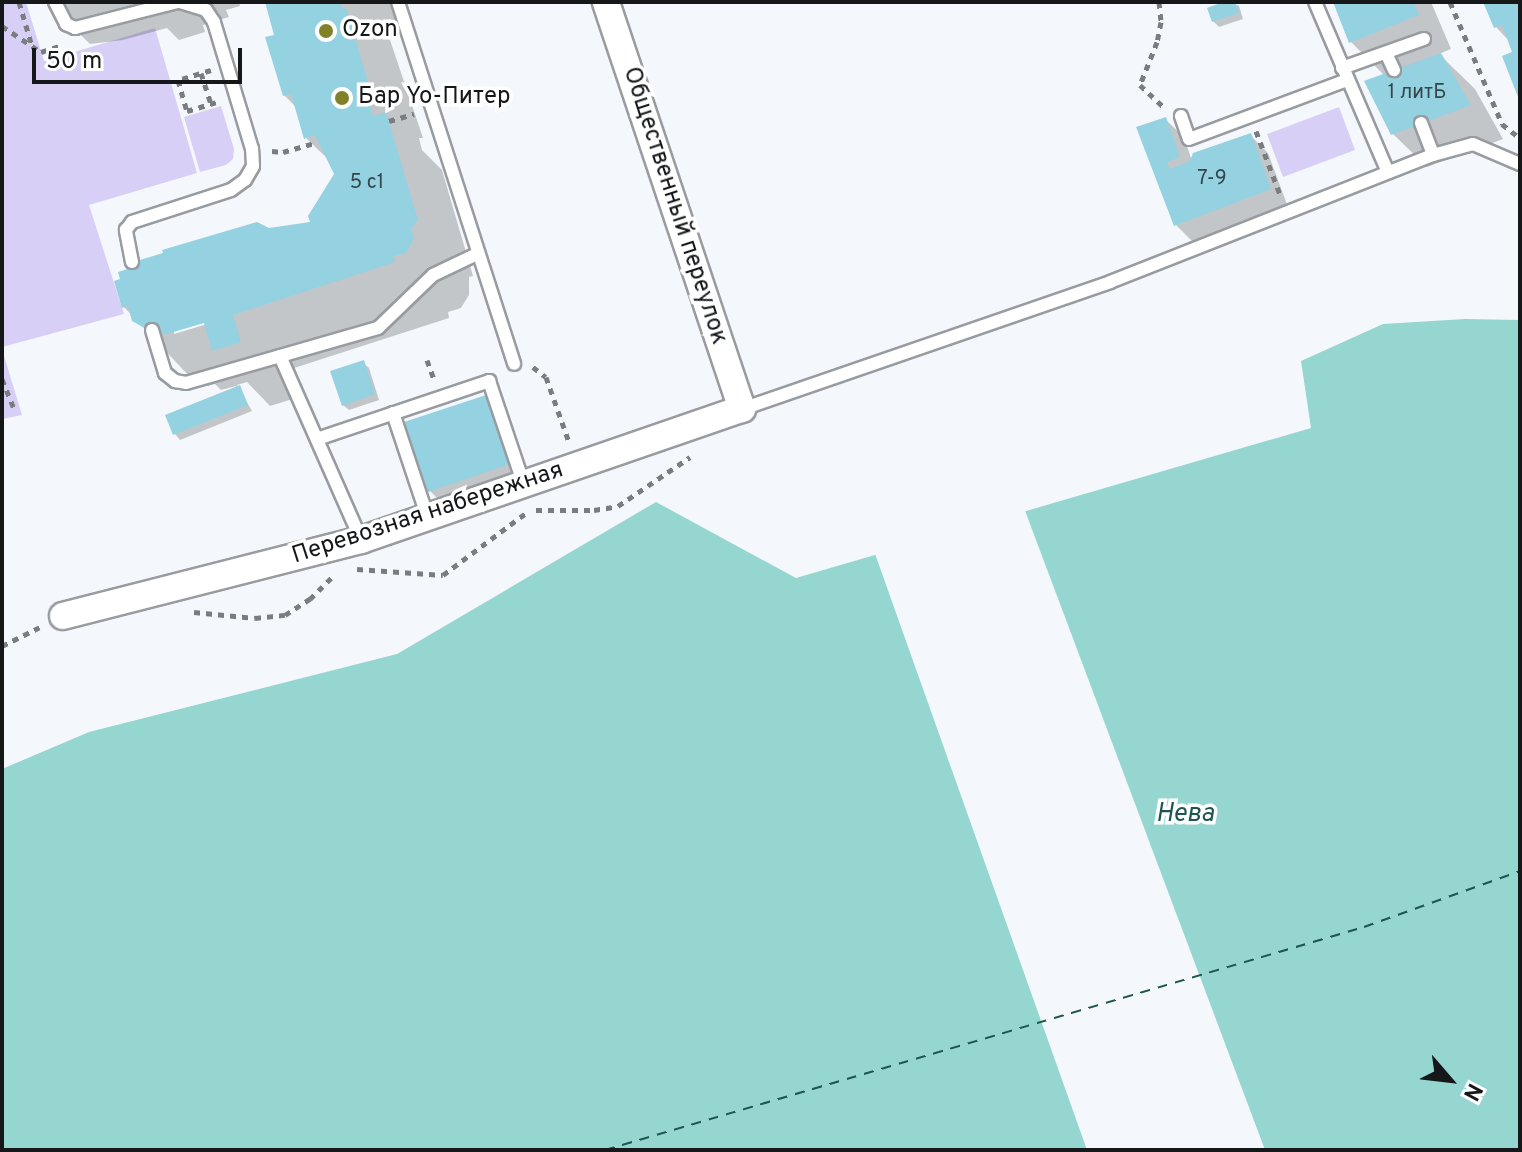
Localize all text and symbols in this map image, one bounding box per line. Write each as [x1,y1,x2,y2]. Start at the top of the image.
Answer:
place label: Ozon [342,17,398,45]
marker: Ozon [317,22,335,40]
scale bar [36,32,246,82]
text: 50 m [46,47,102,77]
street label: Общественный переулок [615,64,733,348]
house number: 1 литБ [1388,81,1446,105]
place label: Бар Yo-Питер [358,84,511,112]
marker: Бар Yo-Питер [333,89,351,107]
house number: 7-9 [1197,167,1227,191]
house number: 5 с1 [350,171,384,195]
street label: Перевозная набережная [289,456,567,572]
water label: Нева [1156,799,1214,831]
north arrow [1410,1040,1490,1120]
text: N [1456,1078,1487,1105]

